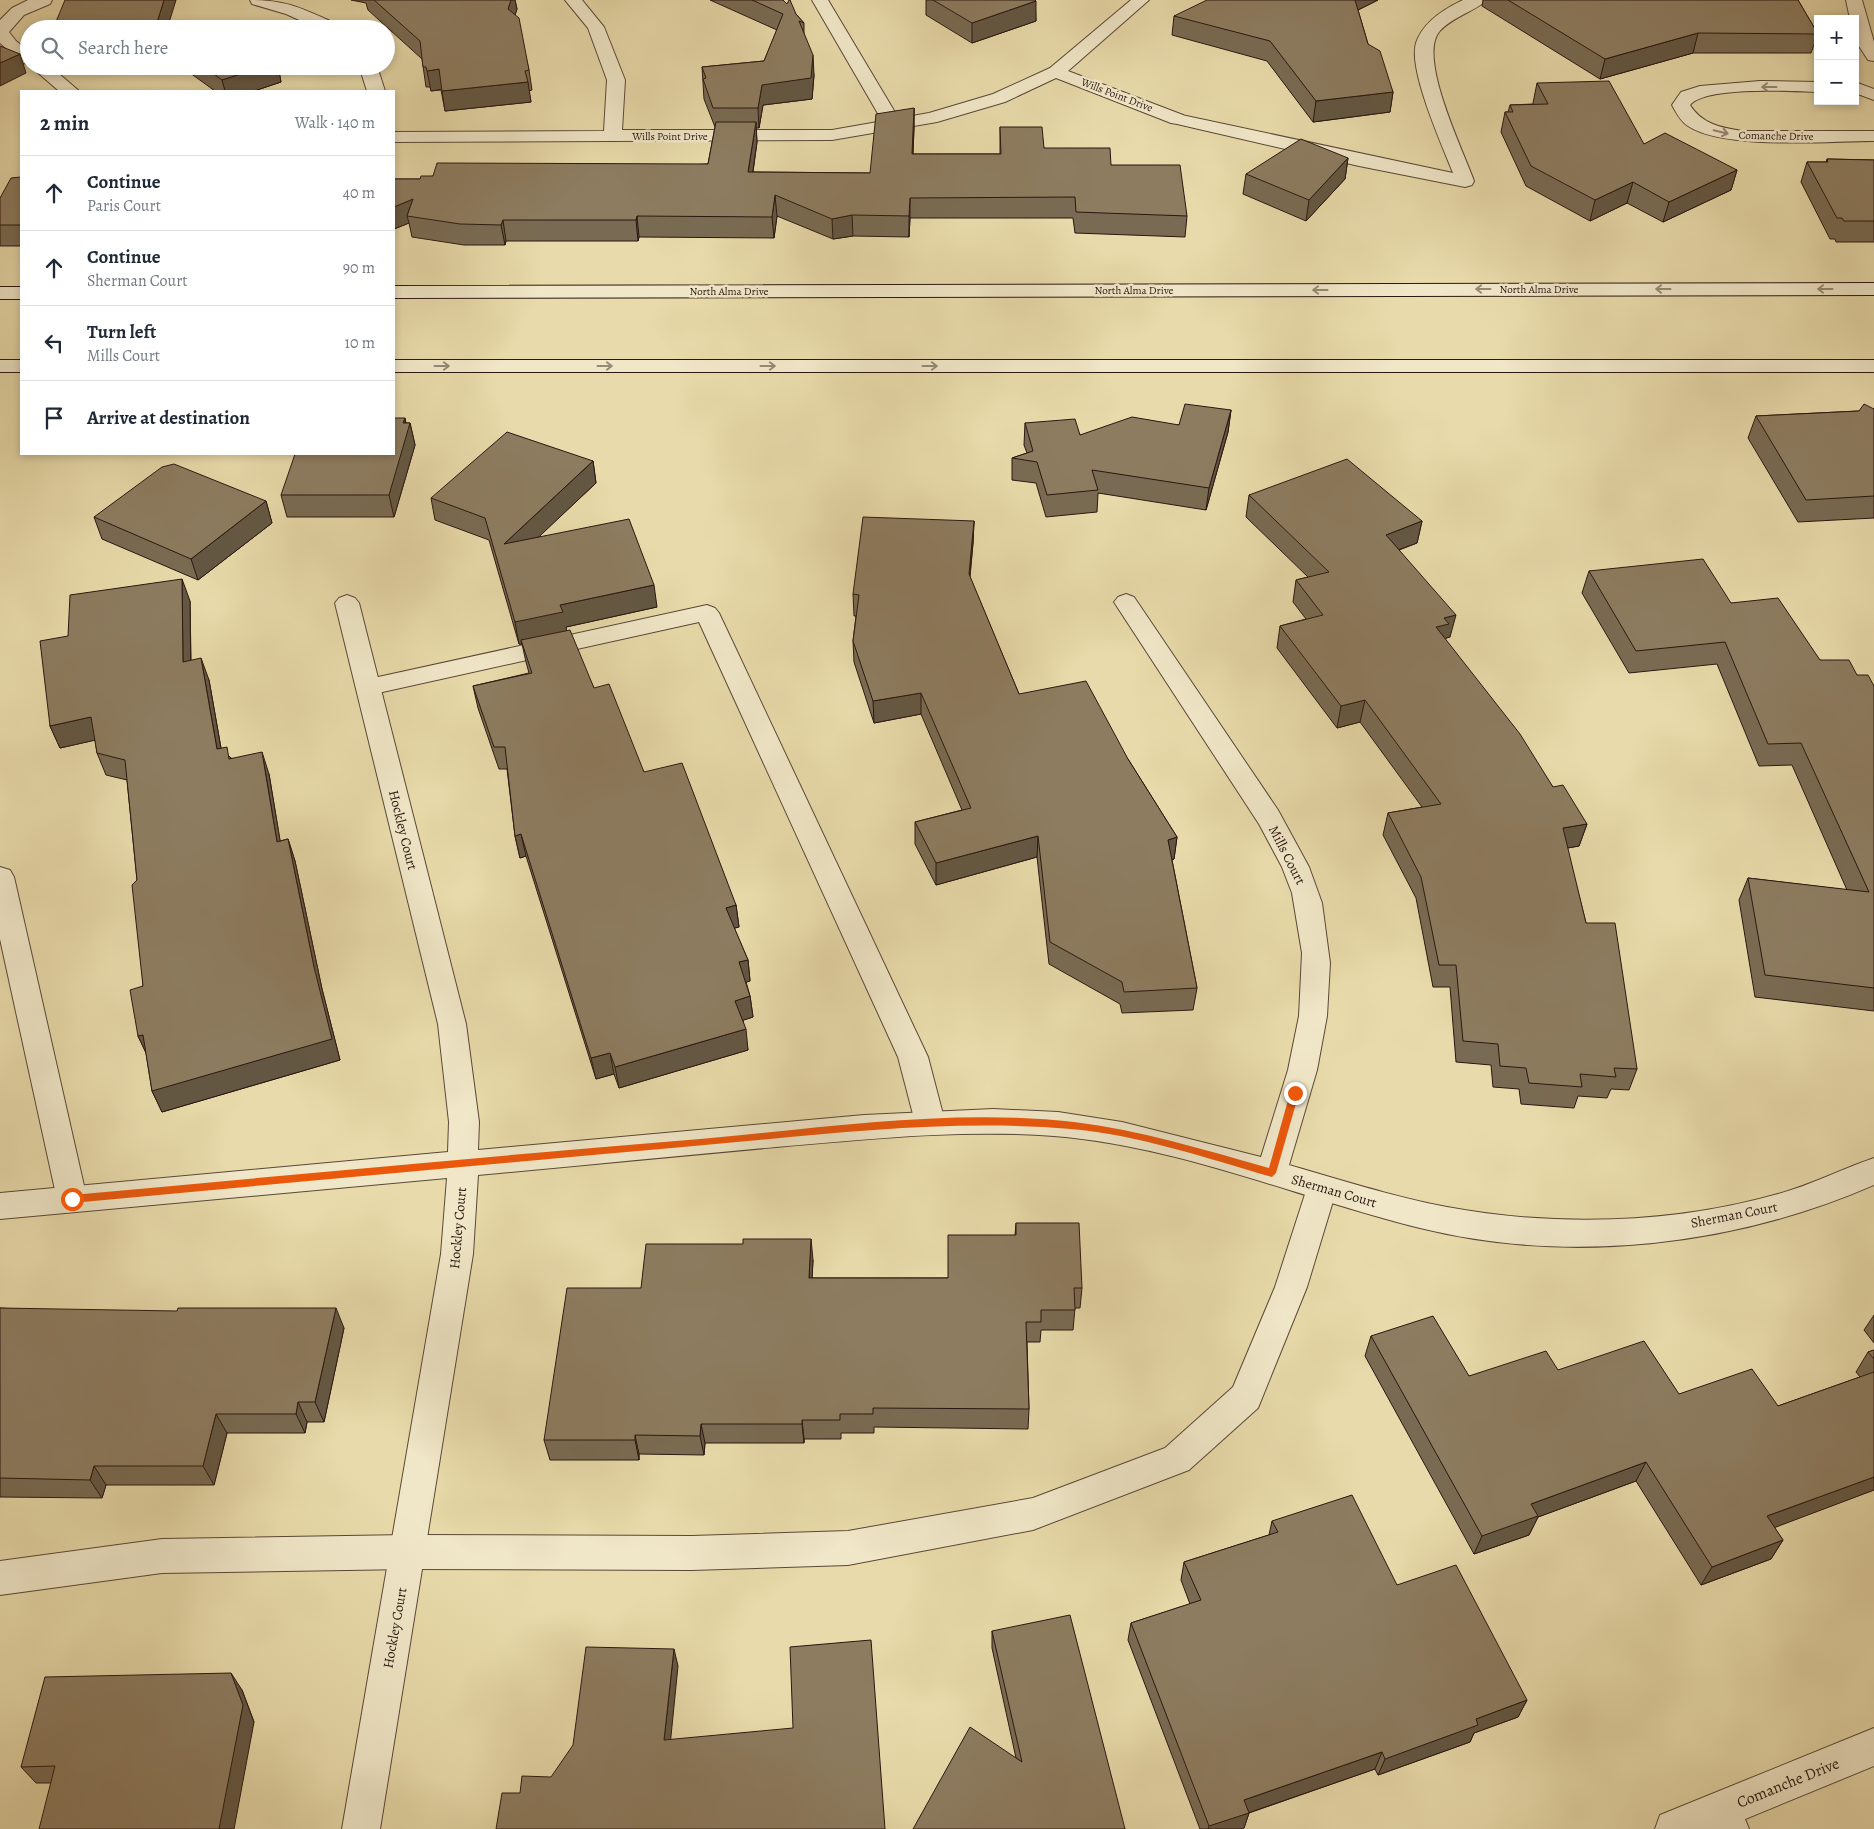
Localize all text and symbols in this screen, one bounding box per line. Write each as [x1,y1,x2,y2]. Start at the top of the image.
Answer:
map controls [1814,15,1859,105]
button: + [1814,15,1859,60]
search box [20,20,395,75]
icon: search [38,34,66,62]
text: Search here [78,35,168,61]
button: − [1814,60,1859,105]
street label: Wills Point Drive [1078,74,1155,116]
one-way arrow [1761,82,1778,92]
text: 2 min [40,109,89,137]
text: Walk · 140 m [295,112,375,134]
one-way arrow [1713,128,1729,137]
street label: Comanche Drive [1738,128,1814,144]
street label: Wills Point Drive [631,129,708,144]
text: Continue [87,169,161,195]
icon: ahead [40,179,68,207]
text: 40 m [343,182,375,204]
text: Paris Court [87,195,161,217]
text: Continue [87,244,161,270]
icon: ahead [40,254,68,282]
text: 90 m [343,257,375,279]
text: Sherman Court [87,270,188,292]
street label: North Alma Drive [1499,282,1579,297]
street label: North Alma Drive [1094,283,1174,298]
street label: North Alma Drive [689,284,769,299]
one-way arrow [1475,284,1492,294]
one-way arrow [1655,284,1672,294]
one-way arrow [1818,284,1834,294]
one-way arrow [1313,285,1329,295]
text: Turn left [87,319,156,345]
icon: left [40,329,68,357]
text: 10 m [345,332,375,354]
text: Mills Court [87,345,160,367]
one-way arrow [434,361,450,371]
one-way arrow [596,361,613,371]
one-way arrow [759,361,775,371]
one-way arrow [922,361,938,371]
icon: arrive [40,404,68,432]
text: Arrive at destination [87,405,250,431]
street label: Hockley Court [384,788,422,872]
street label: Mills Court [1264,822,1310,888]
route end [1284,1082,1307,1105]
street label: Sherman Court [1289,1170,1379,1212]
street label: Hockley Court [445,1186,471,1270]
route start [61,1188,84,1211]
street label: Sherman Court [1689,1197,1779,1233]
street label: Hockley Court [379,1586,412,1670]
street label: Comanche Drive [1733,1752,1843,1814]

